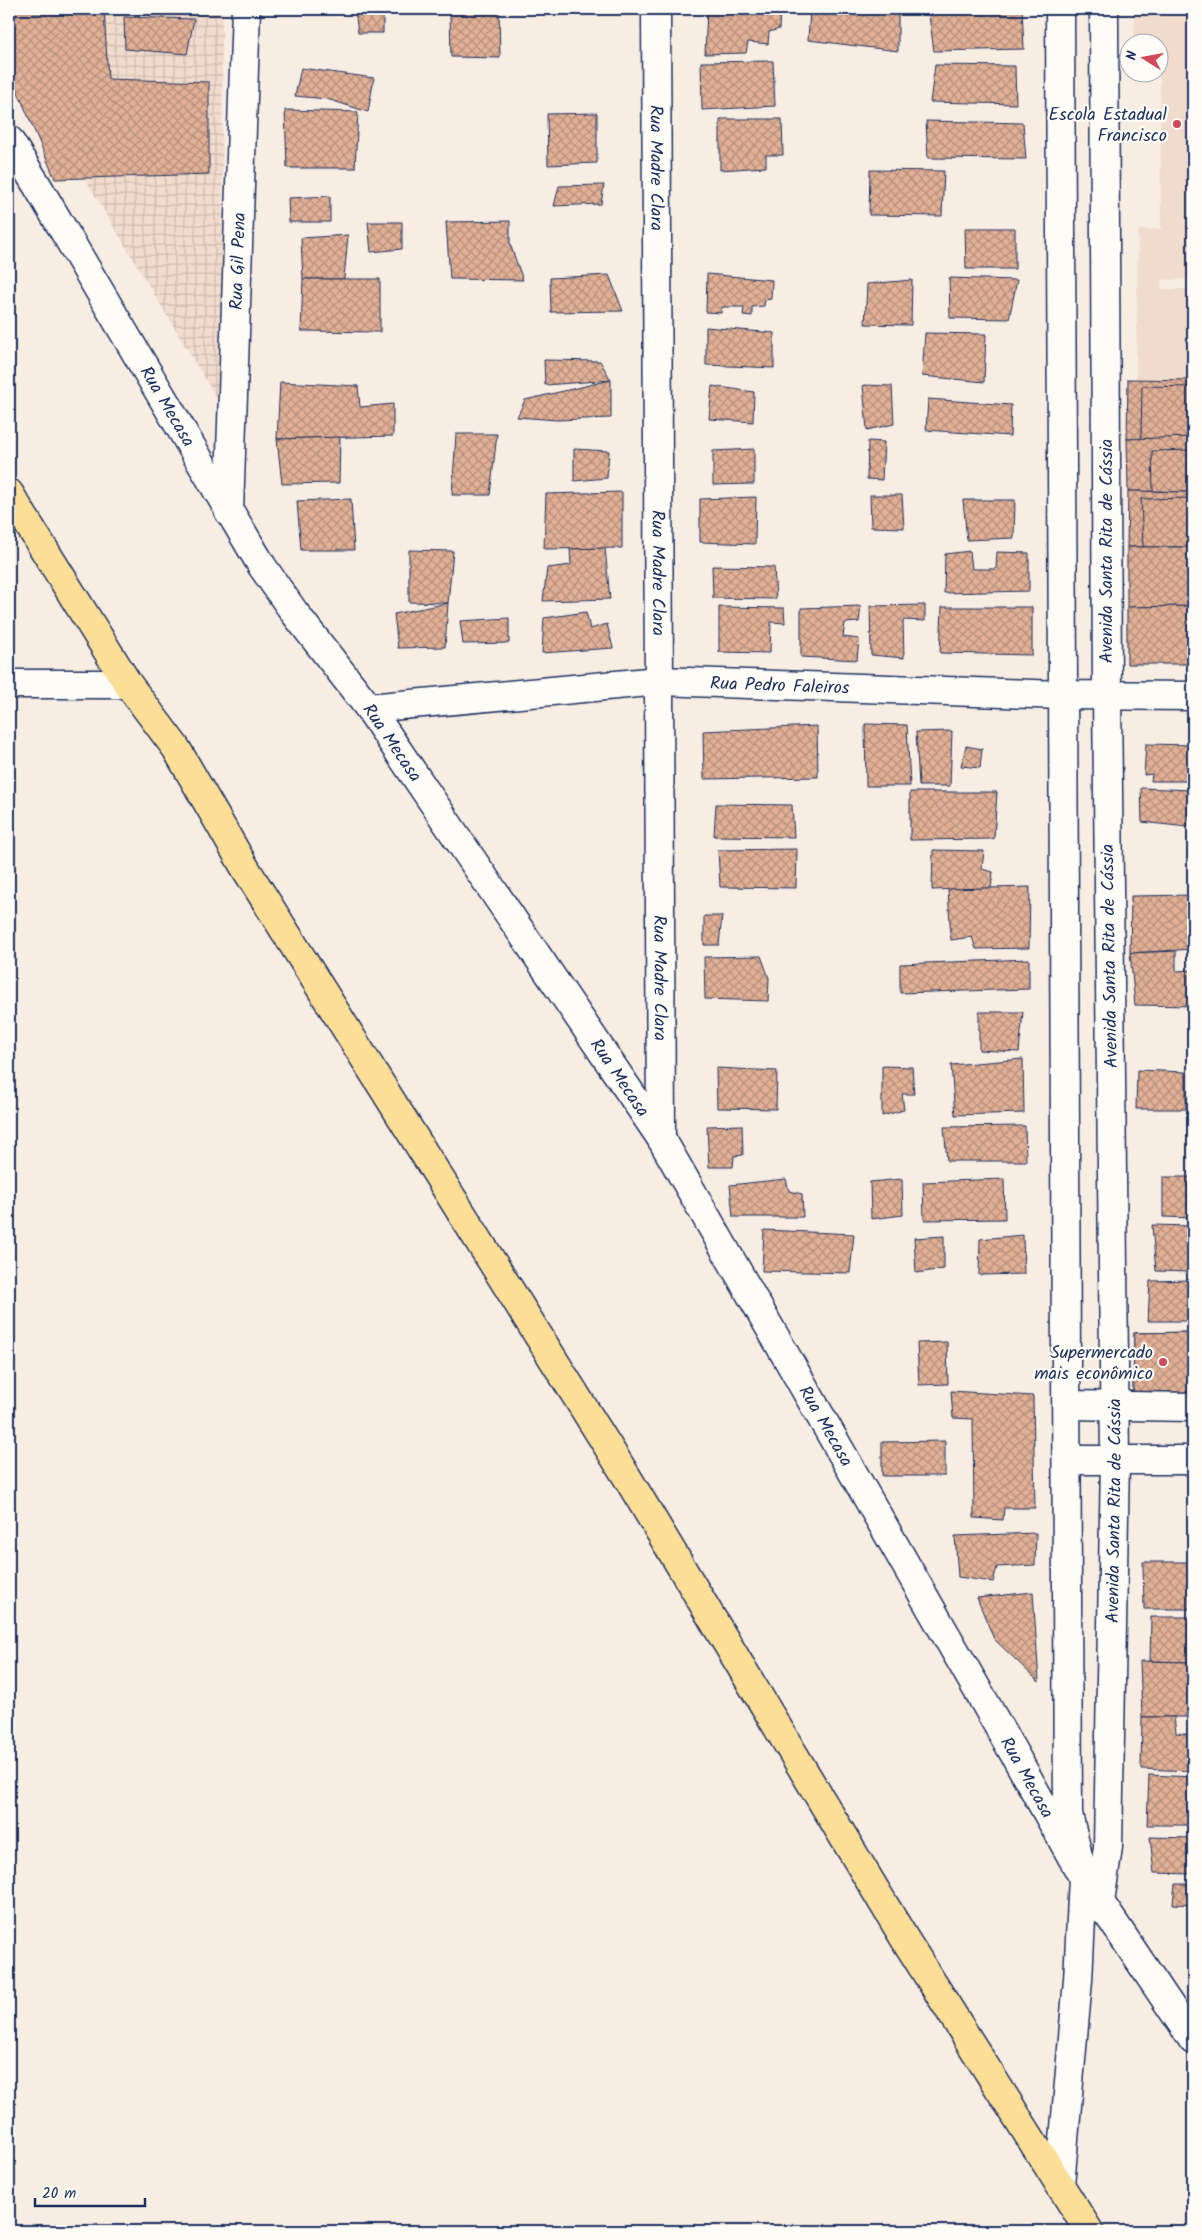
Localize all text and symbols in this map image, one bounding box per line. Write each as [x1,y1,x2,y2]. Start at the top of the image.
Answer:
north arrow [1120,32,1170,82]
text: N [1121,49,1144,62]
place label: Escola Estadual Francisco [1048,101,1168,151]
street label: Rua Madre Clara [640,105,670,231]
marker: Escola Estadual Francisco [1171,118,1183,130]
street label: Rua Gil Pena [223,212,255,311]
street label: Rua Mecasa [131,361,202,453]
street label: Avenida Santa Rita de Cássia [1093,439,1122,663]
street label: Rua Madre Clara [642,510,672,636]
street label: Rua Pedro Faleiros [709,670,850,704]
street label: Rua Mecasa [354,698,428,789]
street label: Avenida Santa Rita de Cássia [1094,844,1127,1068]
street label: Rua Madre Clara [644,915,674,1041]
street label: Rua Mecasa [581,1033,656,1124]
place label: Supermercado mais econômico [1034,1339,1153,1389]
marker: Supermercado mais econômico [1157,1356,1169,1368]
street label: Rua Mecasa [790,1381,860,1473]
street label: Avenida Santa Rita de Cássia [1099,1398,1131,1623]
street label: Rua Mecasa [991,1732,1061,1824]
scale bar [35,2175,145,2207]
text: 20 m [42,2182,76,2206]

